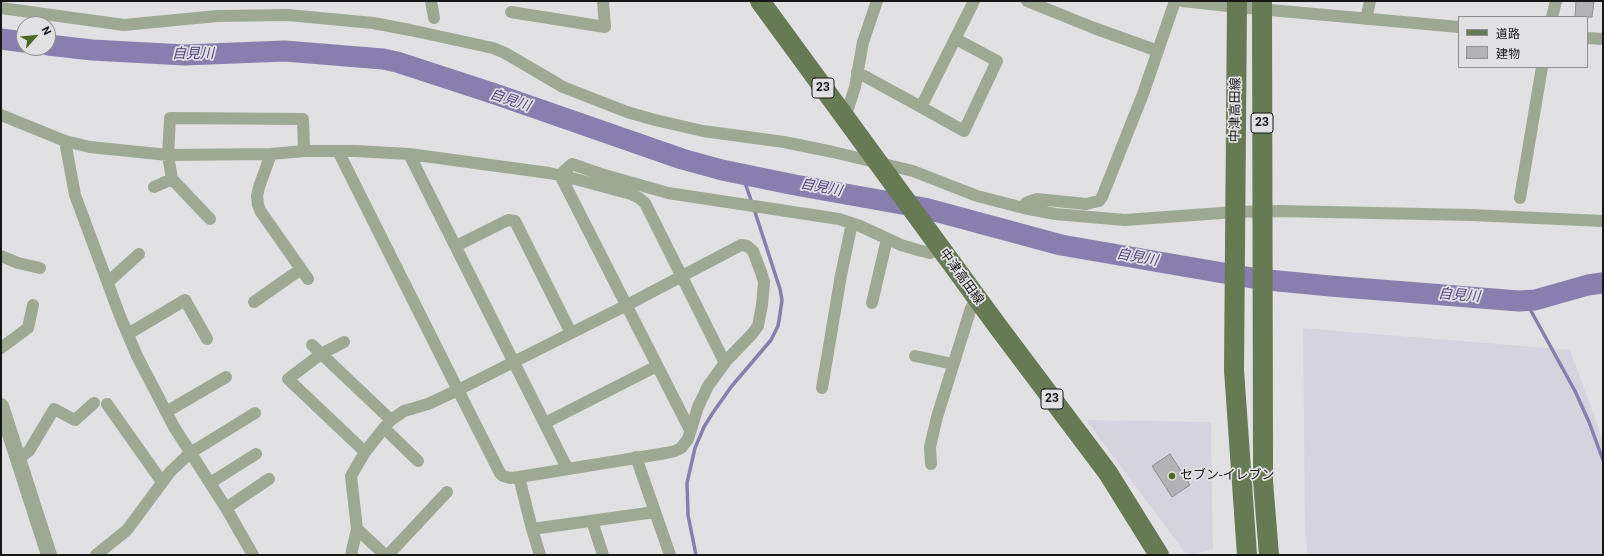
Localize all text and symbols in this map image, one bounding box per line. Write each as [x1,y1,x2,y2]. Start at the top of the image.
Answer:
north arrow [16,16,56,56]
legend [1458,16,1588,68]
text: N [39,24,54,37]
text: 道路 [1496,27,1520,41]
water label: 自見川 [172,46,214,62]
text: 建物 [1496,47,1520,61]
street label: 中津高田線 [1228,77,1244,143]
road number: 23 [812,78,834,98]
water label: 自見川 [487,87,533,115]
road number: 23 [1251,113,1273,133]
water label: 自見川 [799,176,843,200]
street label: 中津高田線 [936,246,986,308]
water label: 自見川 [1115,246,1159,270]
water label: 自見川 [1437,286,1481,306]
road number: 23 [1041,389,1063,409]
place label: セブン-イレブン [1180,468,1275,484]
marker: セブン-イレブン [1167,471,1177,481]

